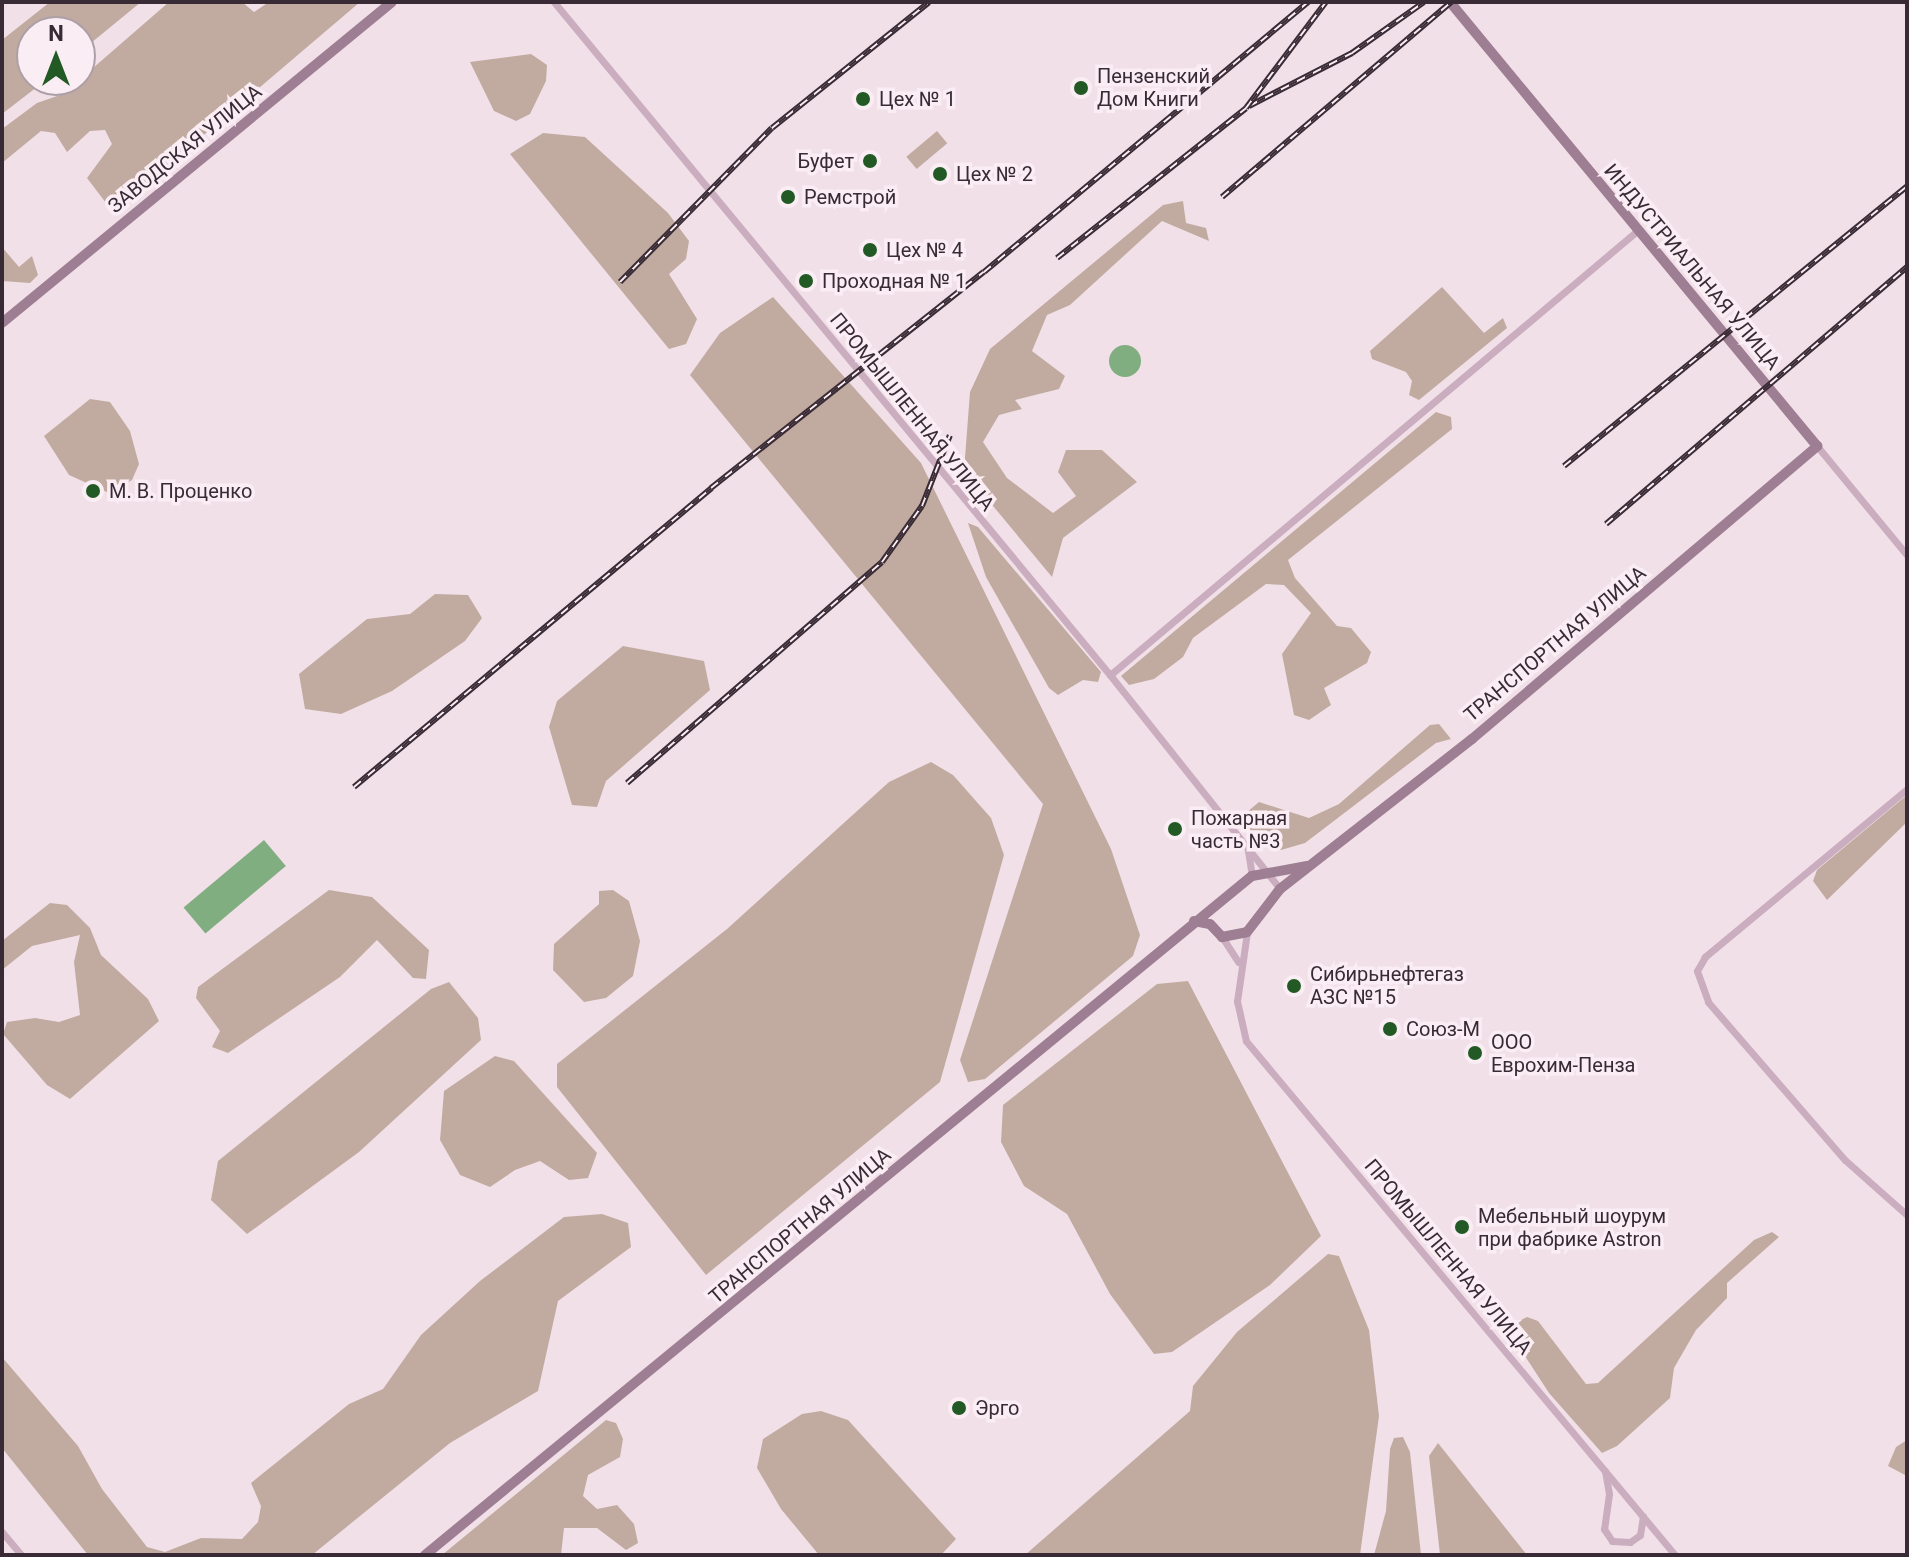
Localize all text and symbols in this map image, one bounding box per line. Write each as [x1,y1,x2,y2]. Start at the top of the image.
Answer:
north arrow [16,16,96,96]
text: N [48,21,64,46]
place label: Пензенский Дом Книги [1097,64,1210,111]
marker: Пензенский Дом Книги [1072,79,1090,97]
street label: ЗАВОДСКАЯ УЛИЦА [103,80,267,218]
place label: Цех № 1 [879,87,956,111]
marker: Цех № 1 [854,90,872,108]
place label: Буфет [797,149,854,173]
marker: Буфет [861,152,879,170]
street label: ИНДУСТРИАЛЬНАЯ УЛИЦА [1599,159,1785,375]
place label: Цех № 2 [956,162,1033,186]
marker: Цех № 2 [931,165,949,183]
place label: Ремстрой [804,185,896,209]
marker: Ремстрой [779,188,797,206]
place label: Цех № 4 [886,238,963,262]
marker: Цех № 4 [861,241,879,259]
place label: Проходная № 1 [822,269,966,293]
marker: Проходная № 1 [797,272,815,290]
street label: ПРОМЫШЛЕННАЯ УЛИЦА [825,308,999,516]
place label: М. В. Проценко [109,479,252,503]
marker: М. В. Проценко [84,482,102,500]
street label: ТРАНСПОРТНАЯ УЛИЦА [1459,561,1651,727]
place label: Пожарная часть №3 [1191,806,1287,853]
marker: Пожарная часть №3 [1166,820,1184,838]
place label: Сибирьнефтегаз АЗС №15 [1310,962,1464,1009]
marker: Сибирьнефтегаз АЗС №15 [1285,977,1303,995]
place label: Союз-М [1406,1017,1480,1041]
marker: Союз-М [1381,1020,1399,1038]
place label: ООО Еврохим-Пенза [1491,1030,1636,1077]
marker: ООО Еврохим-Пенза [1466,1044,1484,1062]
street label: ТРАНСПОРТНАЯ УЛИЦА [704,1143,896,1309]
street label: ПРОМЫШЛЕННАЯ УЛИЦА [1359,1154,1537,1360]
place label: Мебельный шоурум при фабрике Astron [1478,1204,1666,1251]
marker: Мебельный шоурум при фабрике Astron [1453,1218,1471,1236]
place label: Эрго [975,1396,1019,1420]
marker: Эрго [950,1399,968,1417]

